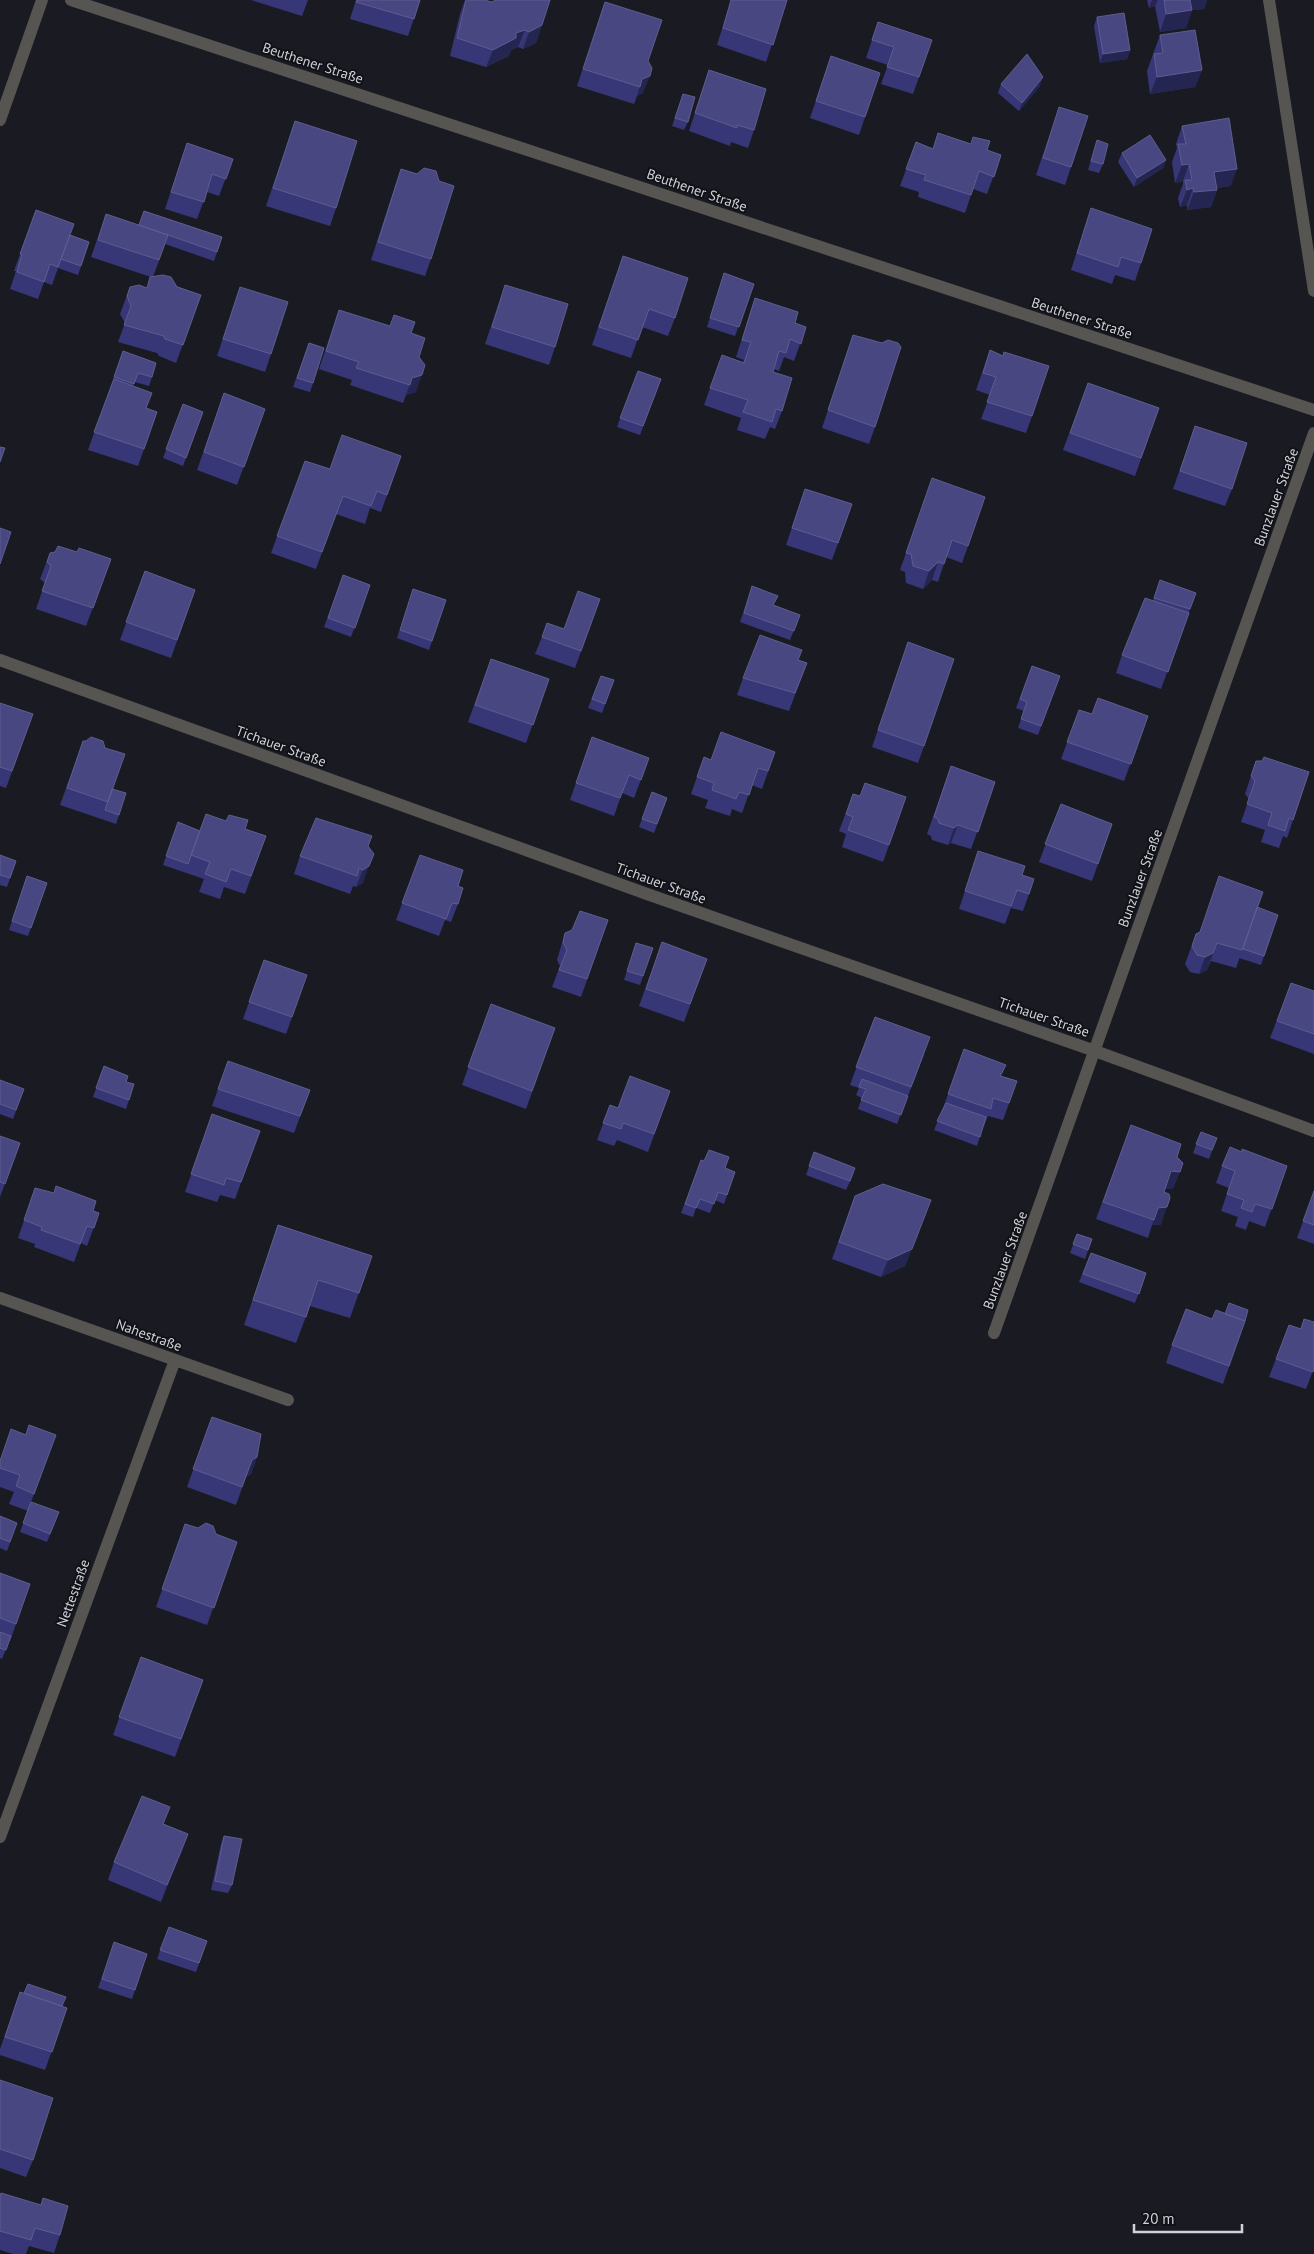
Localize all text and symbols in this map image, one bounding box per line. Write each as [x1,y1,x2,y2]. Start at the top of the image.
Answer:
street label: Beuthener Straße [260,38,366,88]
street label: Beuthener Straße [644,164,750,216]
street label: Beuthener Straße [1029,293,1135,343]
street label: Bunzlauer Straße [1250,445,1302,549]
street label: Tichauer Straße [233,721,329,771]
street label: Bunzlauer Straße [1114,826,1166,930]
street label: Tichauer Straße [613,858,709,908]
street label: Tichauer Straße [996,993,1092,1041]
street label: Bunzlauer Straße [979,1208,1031,1312]
street label: Nahestraße [114,1315,184,1355]
street label: Nettestraße [52,1557,94,1629]
scale bar [1134,2202,1242,2234]
text: 20 m [1142,2209,1175,2228]

